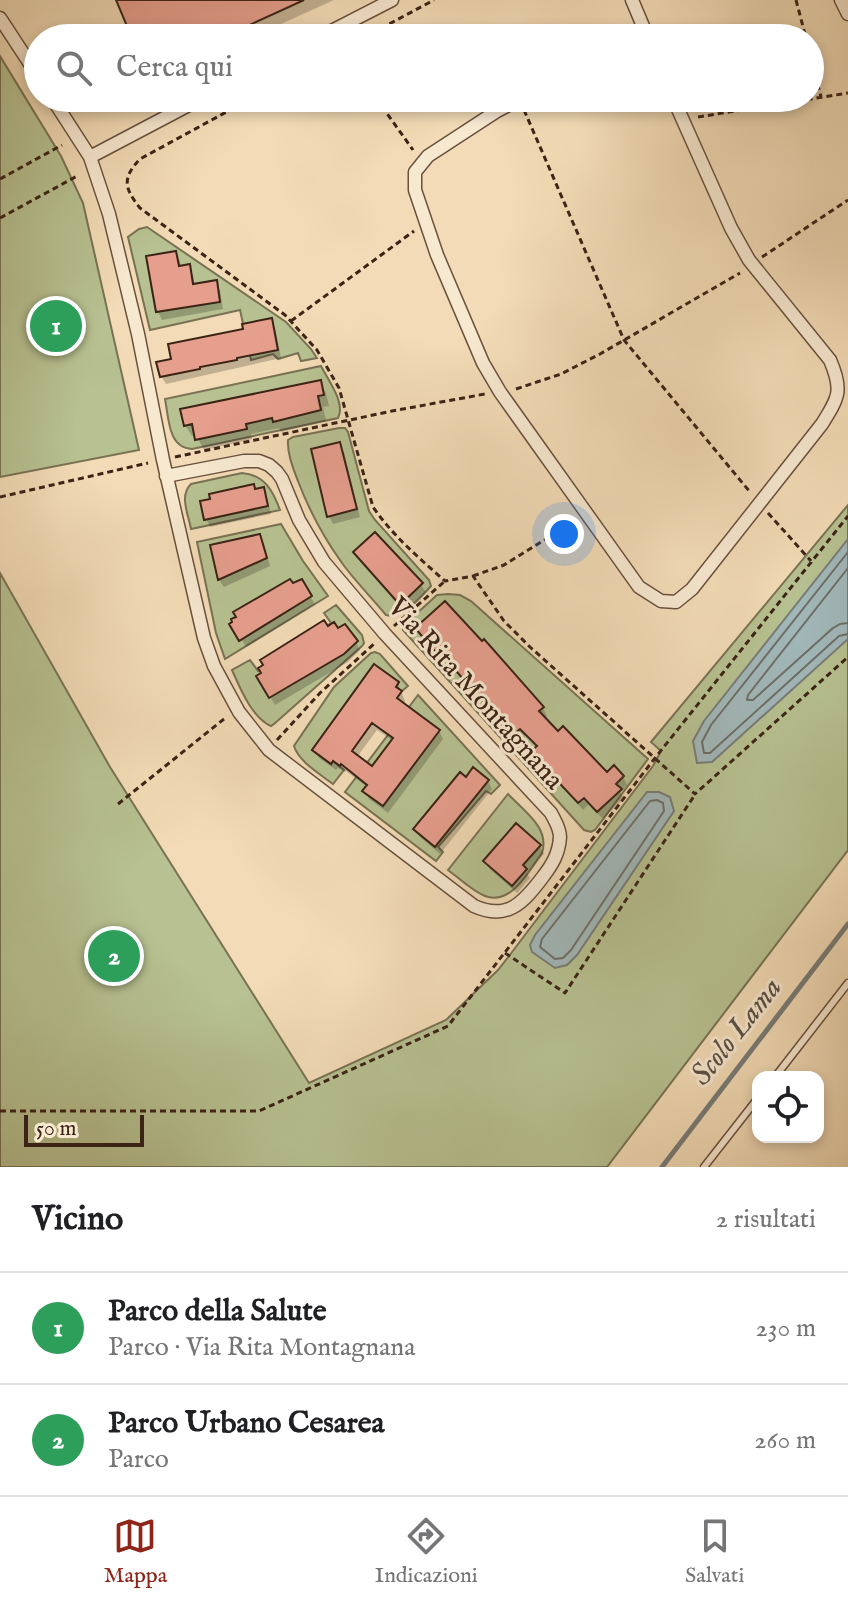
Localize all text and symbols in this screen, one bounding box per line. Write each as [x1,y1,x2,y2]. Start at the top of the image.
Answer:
search box [24,24,824,112]
icon: search [52,46,96,90]
text: Cerca qui [116,49,233,87]
pin: 1 [30,296,82,356]
your location [544,514,584,554]
street label: Via Rita Montagnana [379,590,571,798]
pin: 2 [88,926,140,986]
water label: Scolo Lama [683,970,791,1094]
map controls [752,1071,824,1143]
button: locate [752,1071,824,1143]
scale bar [24,1111,144,1147]
text: 50 m [36,1115,77,1143]
text: Vicino [32,1198,123,1241]
text: 2 risultati [716,1203,816,1236]
text: Parco della Salute [108,1293,326,1331]
text: 1 [53,1312,63,1345]
text: 230 m [756,1312,816,1345]
text: Parco · Via Rita Montagnana [108,1331,415,1364]
text: Parco Urbano Cesarea [108,1405,385,1443]
text: 2 [52,1424,64,1457]
text: 260 m [754,1424,816,1457]
text: Parco [108,1443,169,1476]
tab: Mappa [104,1514,167,1590]
tab: Indicazioni [375,1514,478,1590]
tab: Salvati [685,1514,744,1590]

